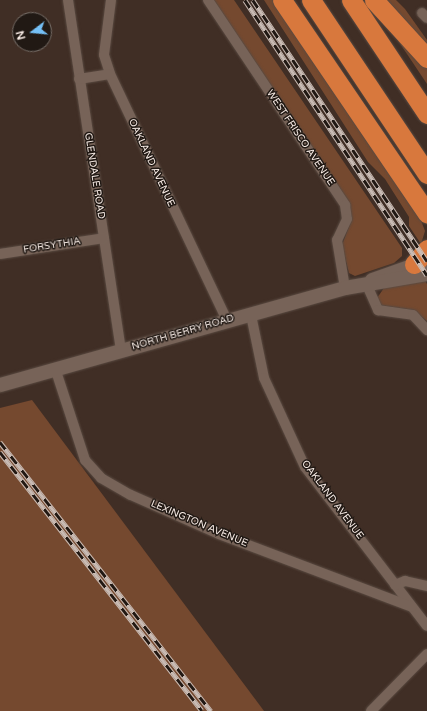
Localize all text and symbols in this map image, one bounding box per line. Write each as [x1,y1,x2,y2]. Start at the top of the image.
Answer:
north arrow [12,12,52,52]
text: N [13,29,28,41]
street label: WEST FRISCO AVENUE [263,88,337,188]
street label: OAKLAND AVENUE [125,117,177,209]
street label: GLENDALE ROAD [81,132,107,220]
street label: FORSYTHIA [22,236,82,256]
street label: NORTH BERRY ROAD [130,313,236,353]
street label: OAKLAND AVENUE [298,458,366,542]
street label: LEXINGTON AVENUE [149,498,249,550]

